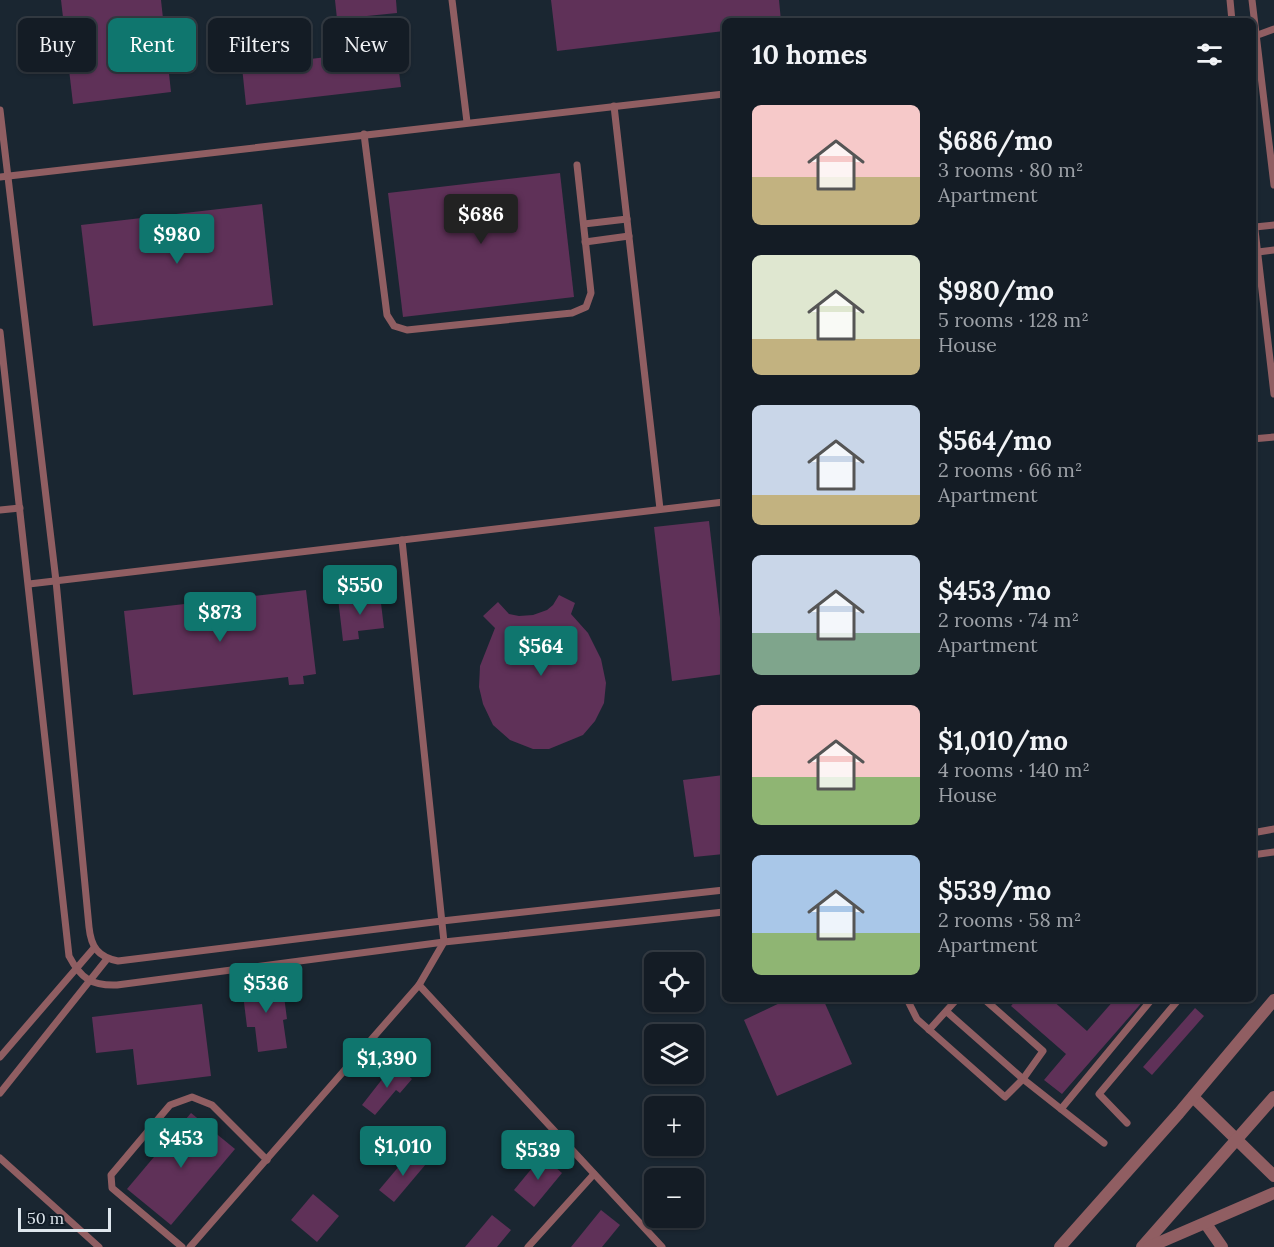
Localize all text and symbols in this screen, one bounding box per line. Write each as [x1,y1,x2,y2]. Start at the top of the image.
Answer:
chip: Buy [18,18,96,72]
chip: Rent [108,18,196,72]
chip: Filters [208,18,311,72]
chip: New [323,18,409,72]
text: 10 homes [752,38,867,71]
icon: filters [1193,38,1226,71]
text: $686/mo [938,124,1053,157]
icon: home [800,129,872,201]
text: 3 rooms · 80 m² [938,157,1083,182]
text: Apartment [938,182,1038,207]
pin: $686 [445,194,517,245]
text: $686 [458,201,504,226]
pin: $980 [141,214,213,265]
text: $980 [153,221,201,246]
text: $980/mo [938,274,1054,307]
icon: home [800,279,872,351]
text: 5 rooms · 128 m² [938,307,1089,332]
text: House [938,332,997,357]
text: $564/mo [938,424,1052,457]
icon: home [800,429,872,501]
text: 2 rooms · 66 m² [938,457,1083,482]
text: Apartment [938,482,1038,507]
pin: $550 [324,565,396,616]
text: $550 [337,572,383,597]
text: $453/mo [938,574,1051,607]
icon: home [800,579,872,651]
pin: $873 [184,592,256,643]
text: $873 [198,599,242,624]
text: 2 rooms · 74 m² [938,607,1079,632]
pin: $564 [505,626,577,677]
text: Apartment [938,632,1038,657]
text: $564 [519,633,564,658]
text: $1,010/mo [938,724,1068,757]
icon: home [800,729,872,801]
text: 4 rooms · 140 m² [938,757,1090,782]
text: House [938,782,997,807]
text: $539/mo [938,874,1051,907]
icon: home [800,879,872,951]
text: 2 rooms · 58 m² [938,907,1082,932]
text: Apartment [938,932,1038,957]
map controls [644,952,704,1228]
button: locate [644,952,704,1012]
pin: $536 [230,963,302,1014]
text: $536 [243,970,289,995]
button: layers [644,1024,704,1084]
pin: $1,390 [338,1038,436,1089]
text: $1,390 [357,1045,417,1070]
button: + [644,1096,704,1156]
pin: $453 [145,1118,217,1169]
text: $453 [159,1125,203,1150]
pin: $1,010 [354,1126,452,1177]
pin: $539 [502,1130,574,1181]
text: $1,010 [374,1133,432,1158]
text: $539 [515,1137,561,1162]
button: − [644,1168,704,1228]
scale bar [18,1205,111,1232]
text: 50 m [27,1208,64,1228]

